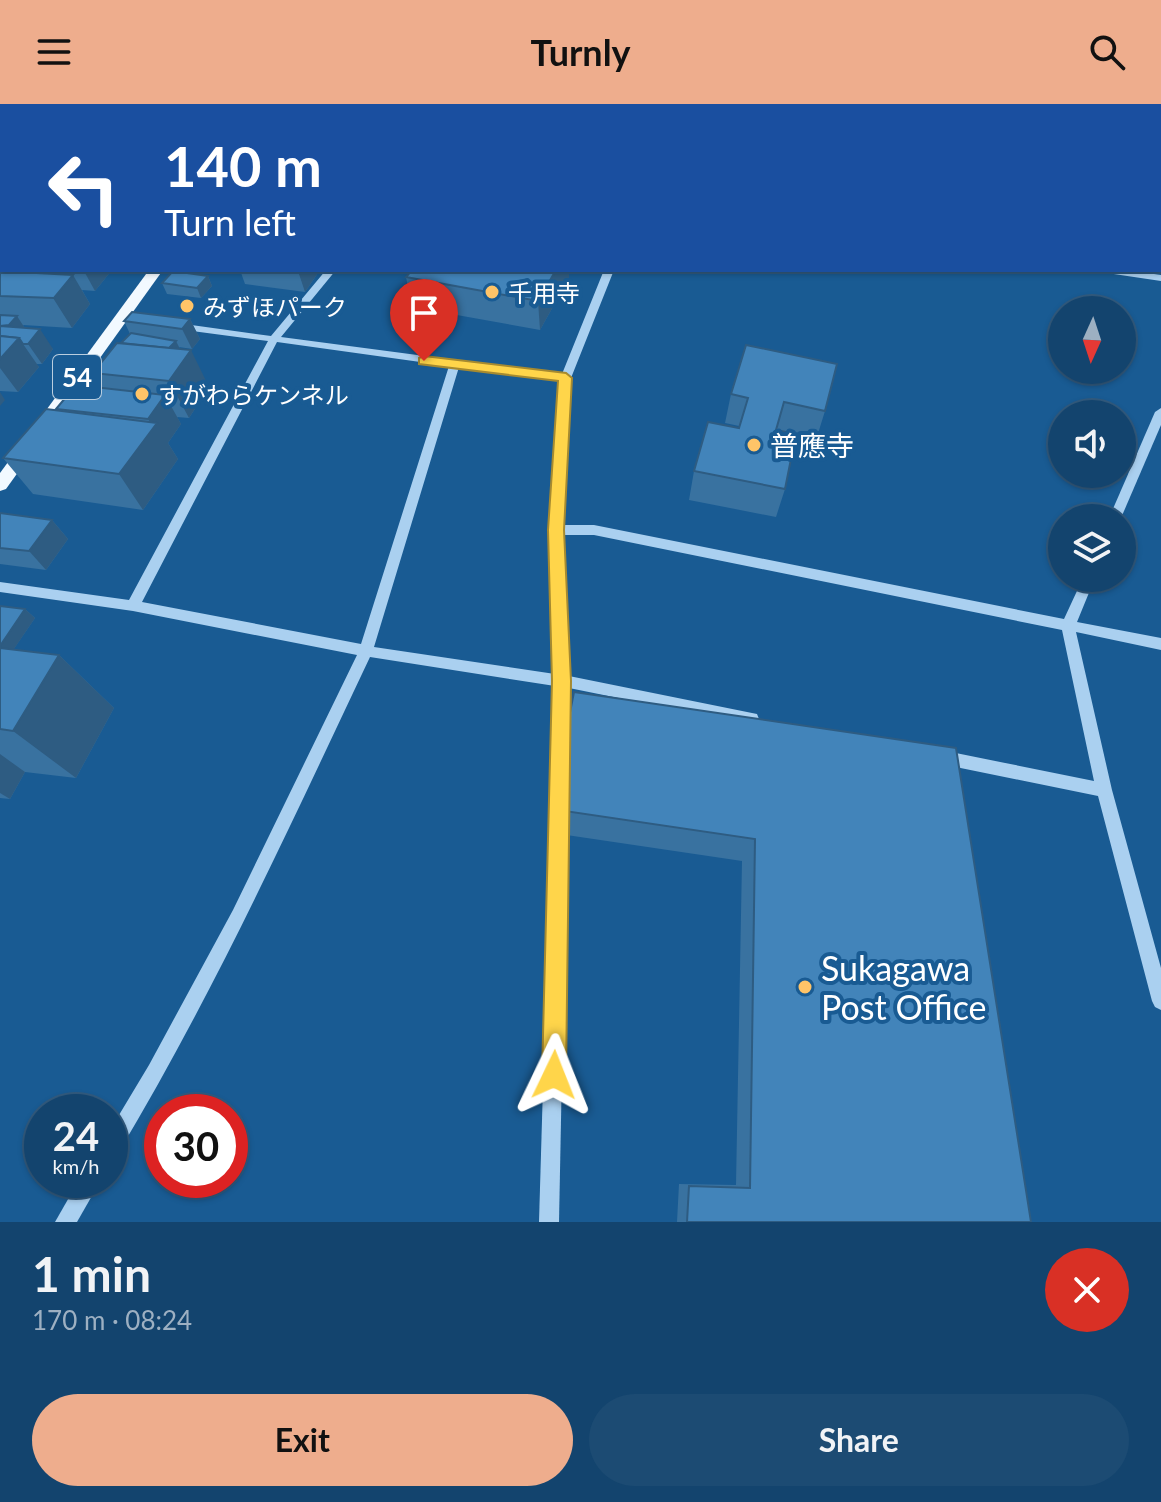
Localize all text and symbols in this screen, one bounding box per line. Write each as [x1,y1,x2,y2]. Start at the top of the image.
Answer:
icon: menu [32,30,76,74]
text: Turnly [530,30,631,74]
icon: search [1085,30,1129,74]
text: 140 m [164,132,322,199]
icon: left [32,136,136,240]
text: Turn left [164,200,296,244]
place label: 千用寺 [508,278,580,307]
pin [390,279,458,361]
marker: 千用寺 [483,283,501,301]
icon: arrive [402,291,446,335]
place label: みずほパーク [203,292,347,321]
north arrow [1048,296,1136,384]
map controls [1048,296,1136,592]
marker: みずほパーク [178,297,196,315]
road number: 54 [53,355,101,399]
place label: すがわらケンネル [158,380,349,409]
marker: すがわらケンネル [133,385,151,403]
button: sound [1048,400,1136,488]
place label: 普應寺 [770,428,854,462]
marker: 普應寺 [745,436,763,454]
button: layers [1048,504,1136,592]
place label: Sukagawa Post Office [821,947,987,1027]
marker: Sukagawa Post Office [796,978,814,996]
position arrow [512,1033,596,1117]
speed limit sign: 30 [144,1094,248,1198]
text: 24 [53,1112,99,1160]
text: km/h [53,1154,99,1178]
text: 1 min [32,1245,151,1302]
button: close [1045,1248,1129,1332]
text: 170 m · 08:24 [32,1304,192,1336]
button: Exit [32,1394,573,1486]
button: Share [589,1394,1129,1486]

